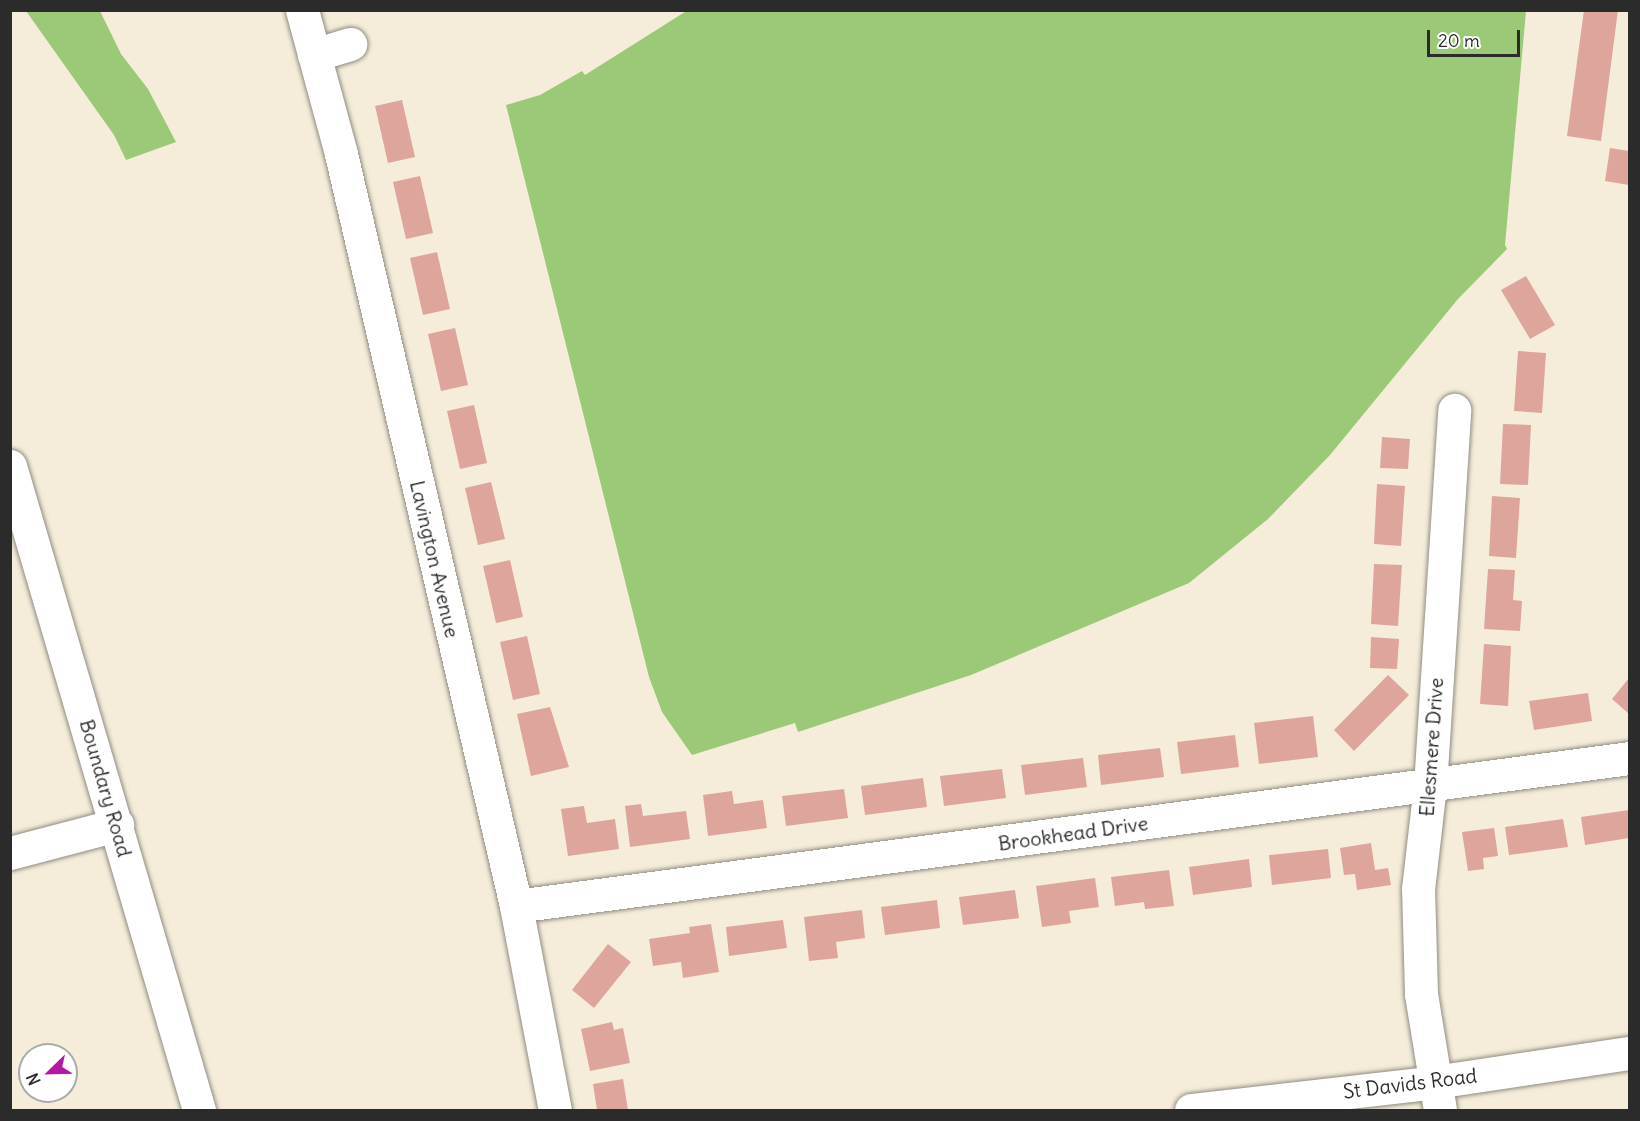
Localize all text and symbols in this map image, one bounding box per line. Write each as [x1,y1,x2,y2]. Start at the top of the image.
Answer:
scale bar [1430,18,1523,56]
text: 20 m [1438,29,1480,52]
street label: Lavington Avenue [405,478,465,640]
street label: Ellesmere Drive [1414,677,1448,817]
street label: Boundary Road [75,716,137,860]
street label: Brookhead Drive [996,811,1150,855]
north arrow [18,1043,78,1103]
street label: St Davids Road [1342,1063,1478,1103]
text: N [22,1070,45,1088]

